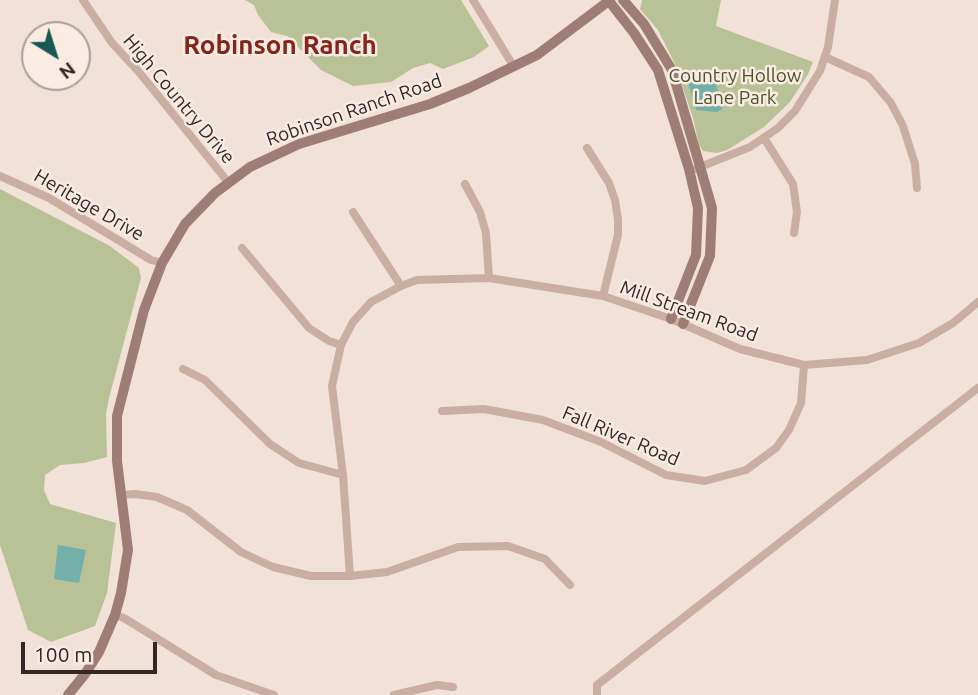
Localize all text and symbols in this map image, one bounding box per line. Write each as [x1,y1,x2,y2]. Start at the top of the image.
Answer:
north arrow [21,21,91,91]
district label: Robinson Ranch [183,29,377,61]
street label: High Country Drive [118,30,240,168]
text: N [55,58,80,84]
park label: Country Hollow Lane Park [668,65,802,109]
street label: Robinson Ranch Road [263,69,445,151]
street label: Heritage Drive [30,164,148,246]
street label: Mill Stream Road [617,276,761,346]
street label: Fall River Road [559,401,683,471]
scale bar [24,628,161,672]
text: 100 m [34,642,92,666]

